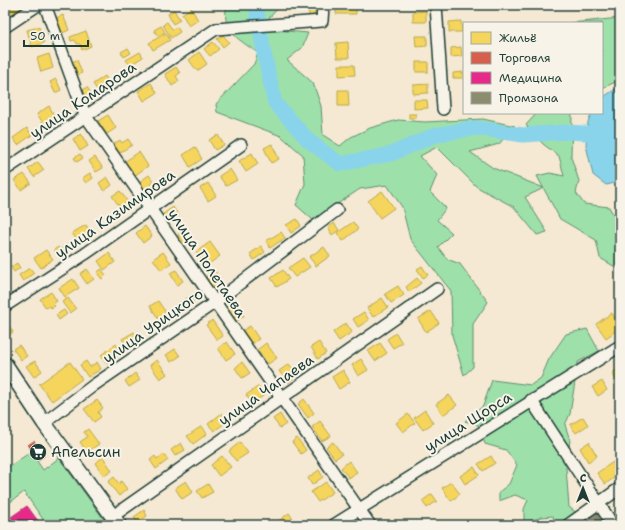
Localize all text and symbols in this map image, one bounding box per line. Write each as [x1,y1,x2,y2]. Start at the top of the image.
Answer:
scale bar [24,22,88,48]
legend [463,22,603,114]
text: 50 m [30,28,60,44]
text: Жильё [499,30,537,46]
text: Торговля [499,50,551,66]
street label: улица Комарова [26,57,141,143]
text: Медицина [499,70,563,86]
text: Промзона [499,90,559,106]
street label: улица Казимирова [51,165,180,263]
street label: улица Полетаева [163,205,251,322]
street label: улица Урицкого [99,284,207,368]
street label: улица Чапаева [214,349,318,430]
street label: улица Щорса [421,387,516,457]
supermarket icon: Апельсин [28,442,48,462]
place label: Апельсин [51,442,121,462]
north arrow [563,468,603,508]
text: С [580,471,587,486]

